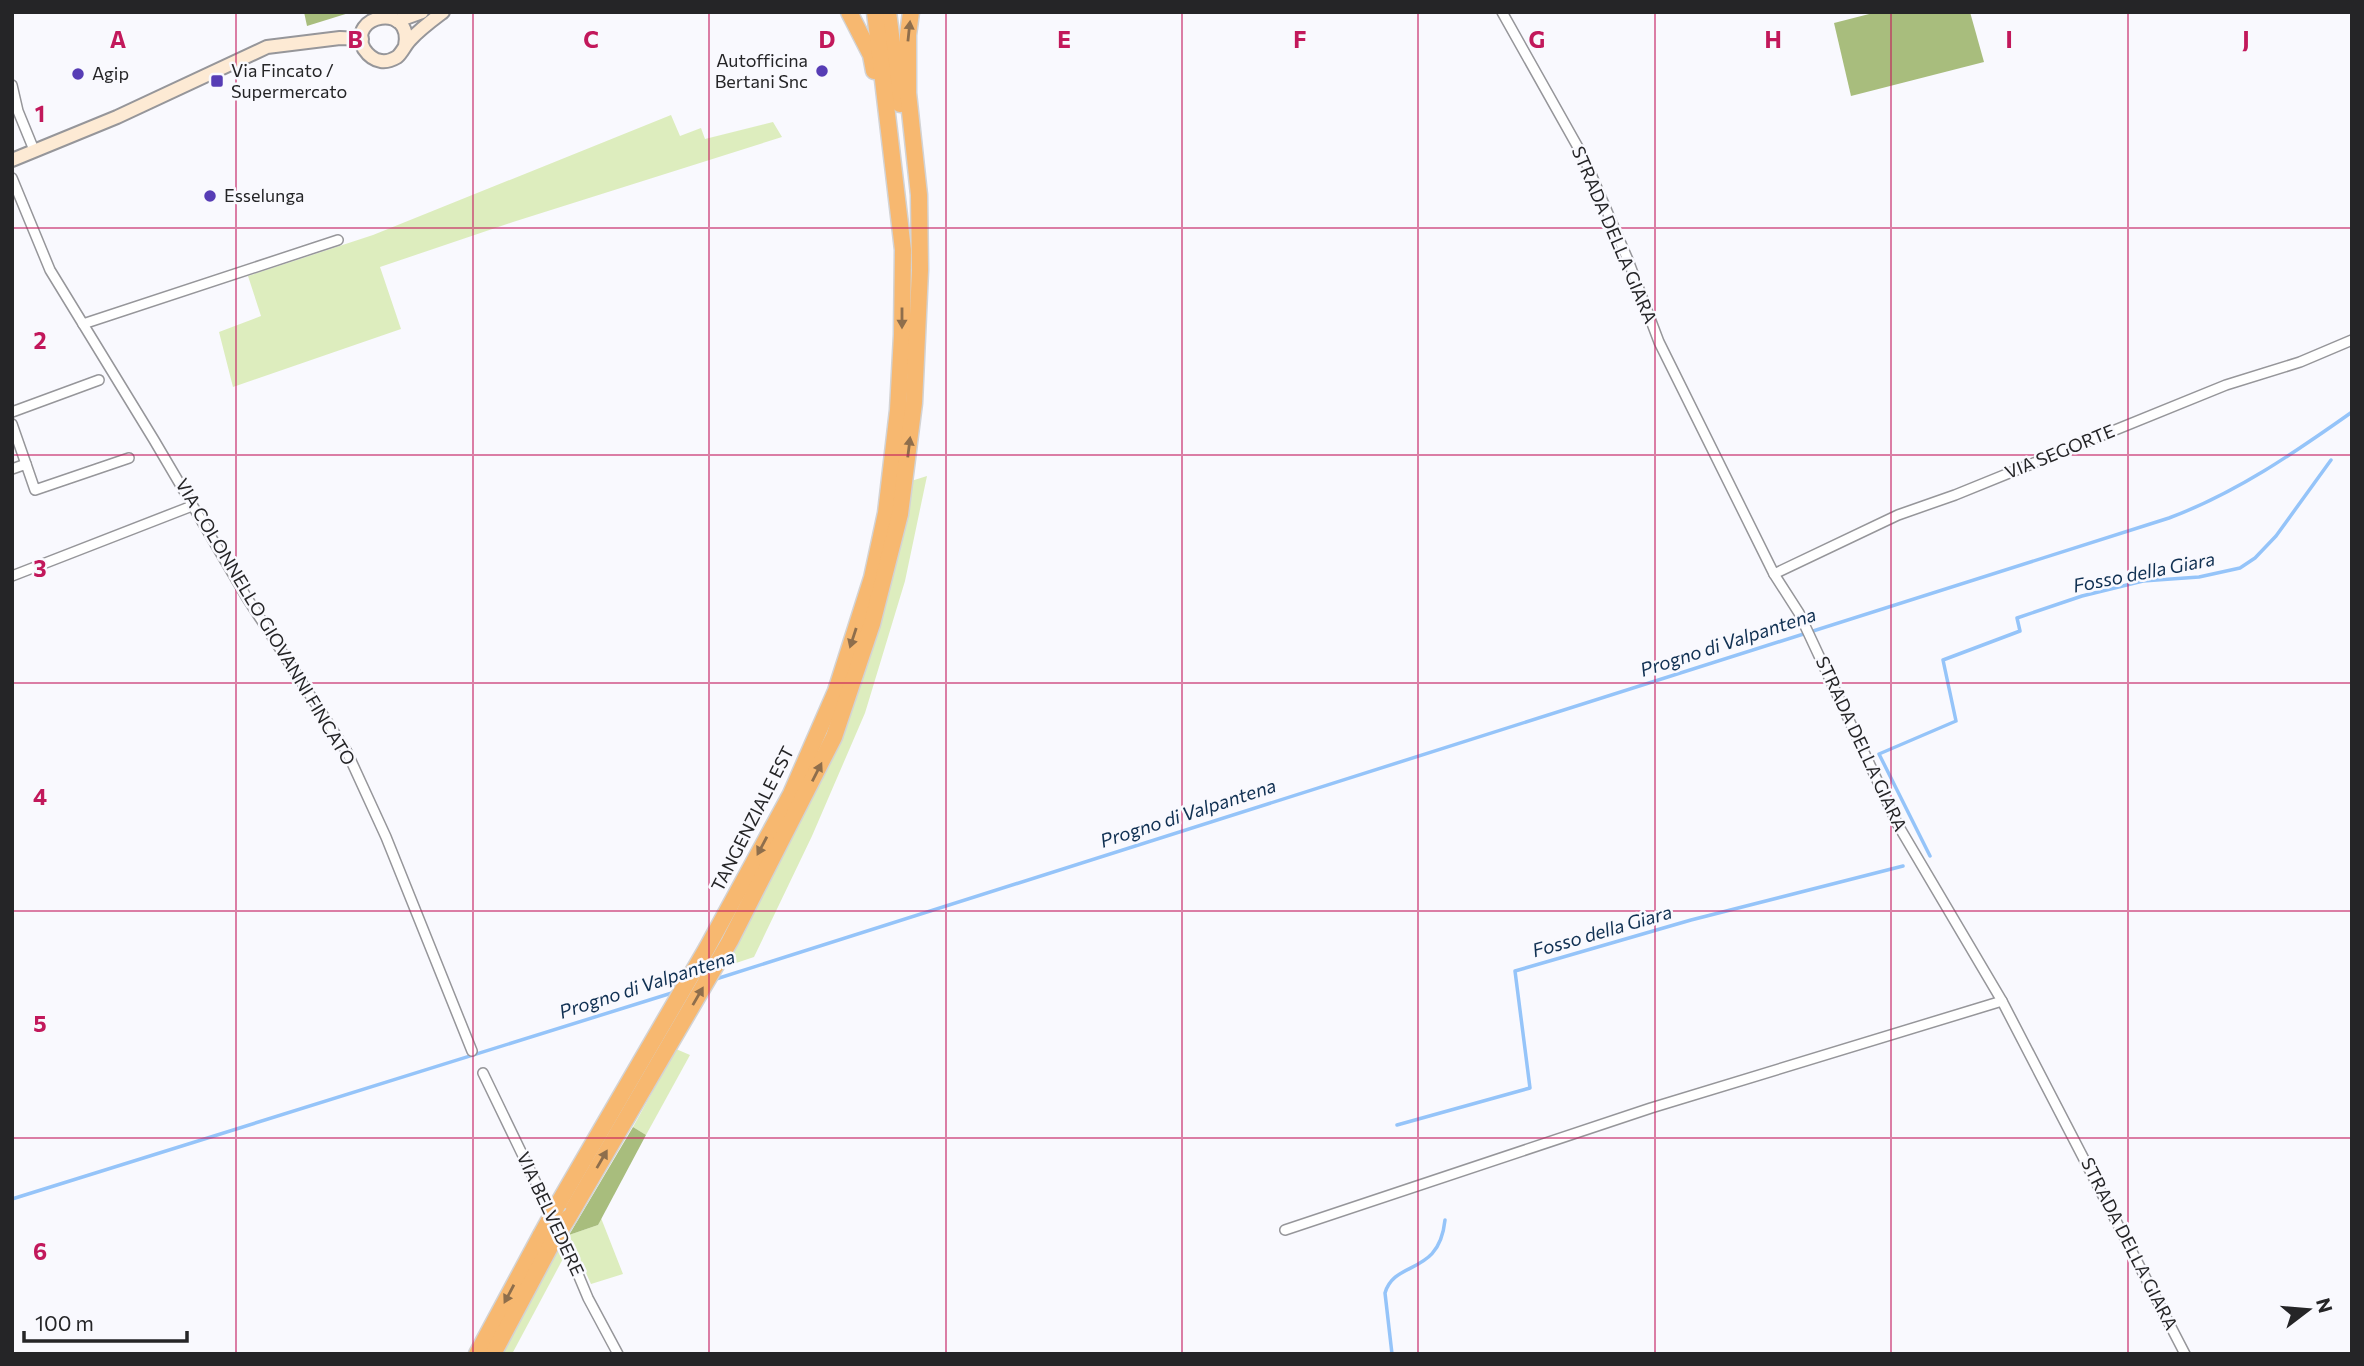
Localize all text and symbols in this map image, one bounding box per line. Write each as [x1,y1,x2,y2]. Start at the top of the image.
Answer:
one-way arrow [904,20,915,42]
text: A [110,25,127,53]
text: B [347,25,363,53]
text: C [583,25,599,53]
text: D [819,25,836,53]
text: E [1057,25,1071,53]
text: F [1293,25,1307,53]
text: G [1529,25,1545,53]
text: H [1764,25,1782,53]
text: I [2005,25,2013,53]
text: J [2242,25,2250,53]
place label: Autofficina Bertani Snc [715,49,808,92]
place label: Via Fincato / Supermercato [231,59,347,102]
place label: Agip [92,62,129,84]
marker: Autofficina Bertani Snc [814,63,830,79]
marker: Agip [70,66,86,82]
marker: Via Fincato / Supermercato [209,73,225,89]
text: 1 [35,99,45,127]
street label: STRADA DELLA GIARA [1568,143,1662,327]
place label: Esselunga [224,184,304,206]
marker: Esselunga [202,188,218,204]
one-way arrow [896,307,908,329]
text: 2 [33,326,47,354]
street label: VIA SEGORTE [2002,419,2118,483]
one-way arrow [903,435,914,457]
street label: VIA COLONNELLO GIOVANNI FINCATO [171,474,360,769]
water label: Fosso della Giara [2071,546,2217,597]
text: 3 [33,554,47,582]
water label: Progno di Valpantena [1637,602,1819,681]
one-way arrow [847,628,858,649]
street label: STRADA DELLA GIARA [1812,653,1912,835]
street label: TANGENZIALE EST [706,742,798,895]
one-way arrow [810,761,822,781]
water label: Progno di Valpantena [1097,773,1279,852]
text: 4 [33,782,47,810]
one-way arrow [756,836,768,856]
water label: Fosso della Giara [1529,900,1674,961]
water label: Progno di Valpantena [556,944,738,1023]
one-way arrow [691,987,704,1006]
text: 5 [33,1009,47,1037]
street label: VIA BELVEDERE [513,1148,589,1279]
one-way arrow [596,1149,608,1168]
street label: STRADA DELLA GIARA [2077,1154,2183,1333]
text: 6 [33,1237,47,1265]
north arrow [2273,1275,2343,1345]
one-way arrow [503,1284,515,1304]
text: N [2312,1295,2338,1315]
scale bar [24,1300,187,1344]
text: 100 m [35,1310,94,1335]

